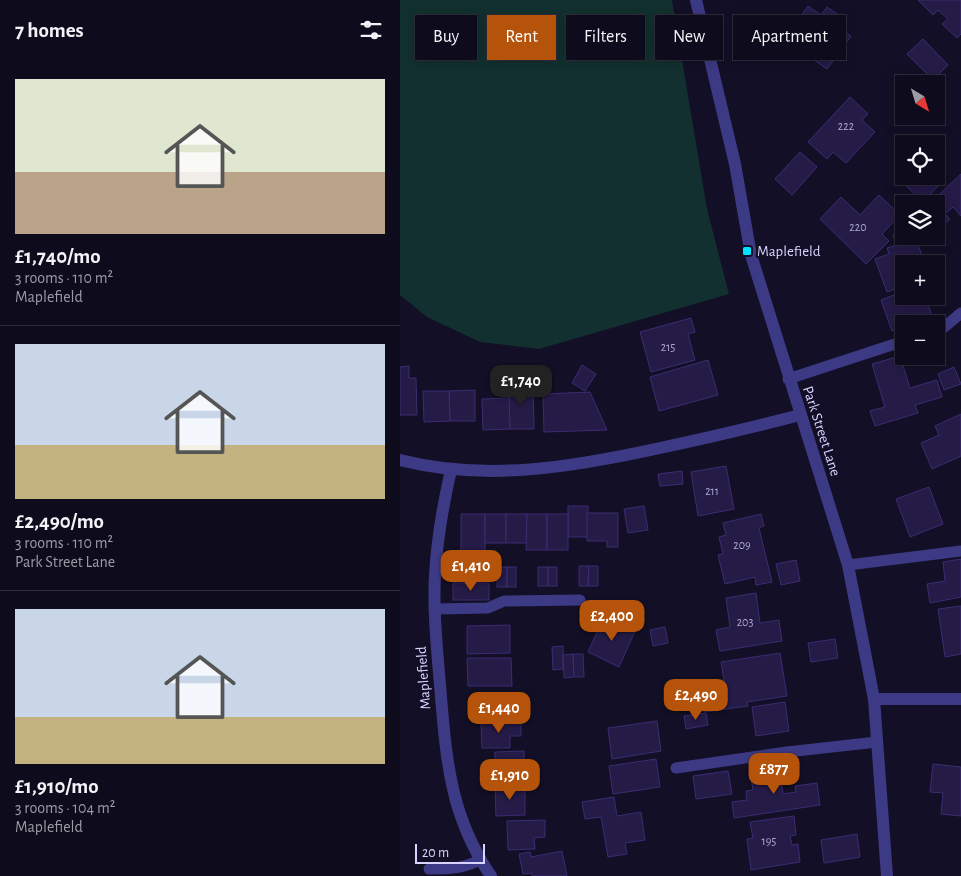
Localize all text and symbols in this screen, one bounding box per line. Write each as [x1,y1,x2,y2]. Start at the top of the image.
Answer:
chip: Buy [415,15,477,60]
chip: Rent [487,15,556,60]
chip: Filters [566,15,645,60]
chip: New [655,15,723,60]
chip: Apartment [733,15,846,60]
icon: filters [357,16,385,44]
text: 7 homes [15,20,84,41]
north arrow [895,75,945,125]
map controls [895,75,945,365]
icon: home [155,111,245,201]
house number: 222 [838,120,855,132]
button: locate [895,135,945,185]
button: layers [895,195,945,245]
house number: 220 [849,221,867,233]
place label: Maplefield [757,244,821,259]
marker: Maplefield [741,245,753,257]
text: £1,740/mo [15,246,101,267]
button: + [895,255,945,305]
text: 3 rooms · 110 m² [15,270,113,286]
text: Maplefield [15,289,83,305]
button: − [895,315,945,365]
house number: 215 [661,341,675,353]
pin: £1,740 [480,364,562,407]
text: £1,740 [501,373,541,389]
icon: home [155,377,245,467]
street label: Park Street Lane [800,384,843,478]
house number: 211 [705,485,719,497]
text: £2,490/mo [15,511,104,532]
text: 3 rooms · 110 m² [15,535,113,551]
house number: 209 [733,539,751,551]
pin: £1,410 [430,550,512,592]
text: Park Street Lane [15,554,115,570]
text: £1,410 [452,558,490,574]
pin: £2,400 [571,600,653,642]
text: £2,400 [590,608,634,624]
house number: 203 [737,616,753,628]
icon: home [155,642,245,732]
street label: Maplefield [414,646,433,710]
pin: £2,490 [655,678,737,721]
text: £2,490 [675,687,717,703]
pin: £1,440 [458,692,540,734]
text: £1,440 [479,700,520,716]
pin: £877 [744,752,804,795]
pin: £1,910 [469,758,551,801]
text: £877 [760,761,788,777]
text: £1,910 [491,767,529,783]
text: £1,910/mo [15,776,99,797]
text: 3 rooms · 104 m² [15,800,115,816]
text: Maplefield [15,819,83,835]
house number: 195 [762,835,776,847]
scale bar [415,841,485,864]
text: 20 m [422,846,449,860]

